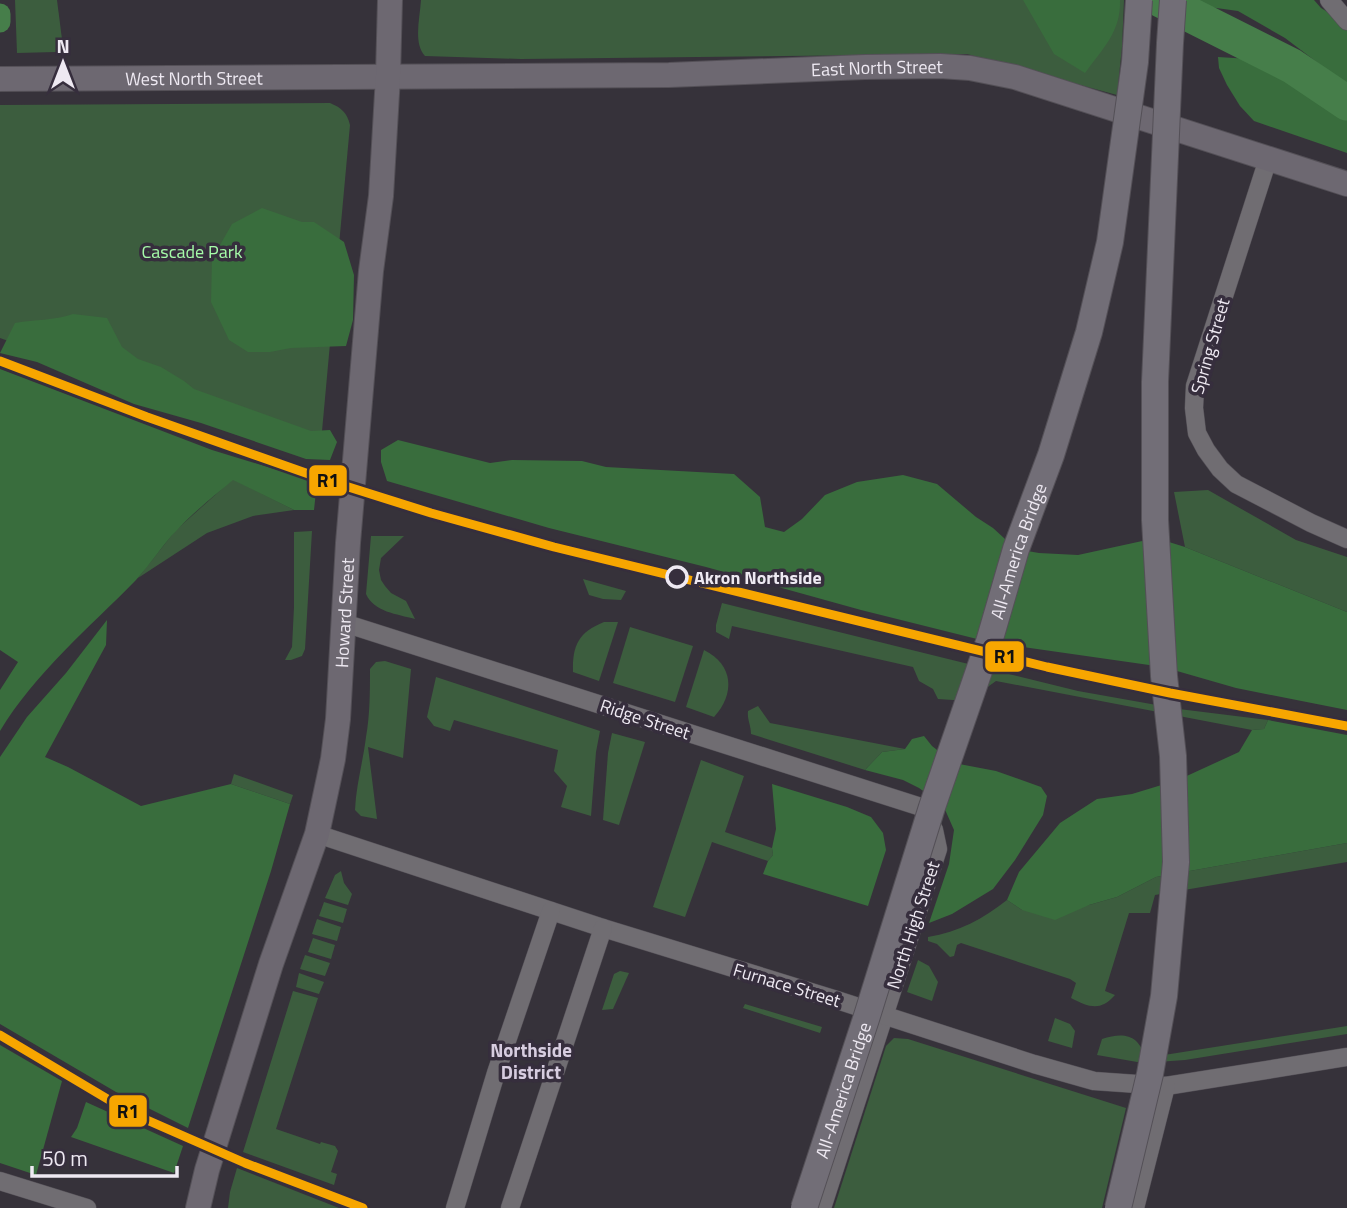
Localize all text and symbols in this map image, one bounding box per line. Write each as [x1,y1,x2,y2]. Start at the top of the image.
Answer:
north arrow [28,28,98,98]
text: N [56,31,70,60]
street label: East North Street [810,52,944,83]
street label: West North Street [125,64,264,92]
park label: Cascade Park [141,238,243,265]
street label: Spring Street [1183,294,1237,397]
line badge: R1 [308,464,348,497]
text: R1 [317,465,339,494]
street label: All-America Bridge [983,479,1053,622]
street label: Howard Street [327,556,361,669]
place label: Akron Northside [694,564,822,591]
marker: Akron Northside [666,566,688,588]
line badge: R1 [984,640,1025,673]
text: R1 [994,641,1016,670]
street label: Ridge Street [596,692,694,746]
street label: North High Street [880,857,947,992]
street label: Furnace Street [730,956,845,1014]
street label: All-America Bridge [808,1019,878,1162]
district label: Northside District [490,1035,572,1086]
line badge: R1 [108,1094,148,1128]
text: R1 [117,1096,139,1125]
scale bar [32,1134,177,1178]
text: 50 m [42,1142,88,1174]

